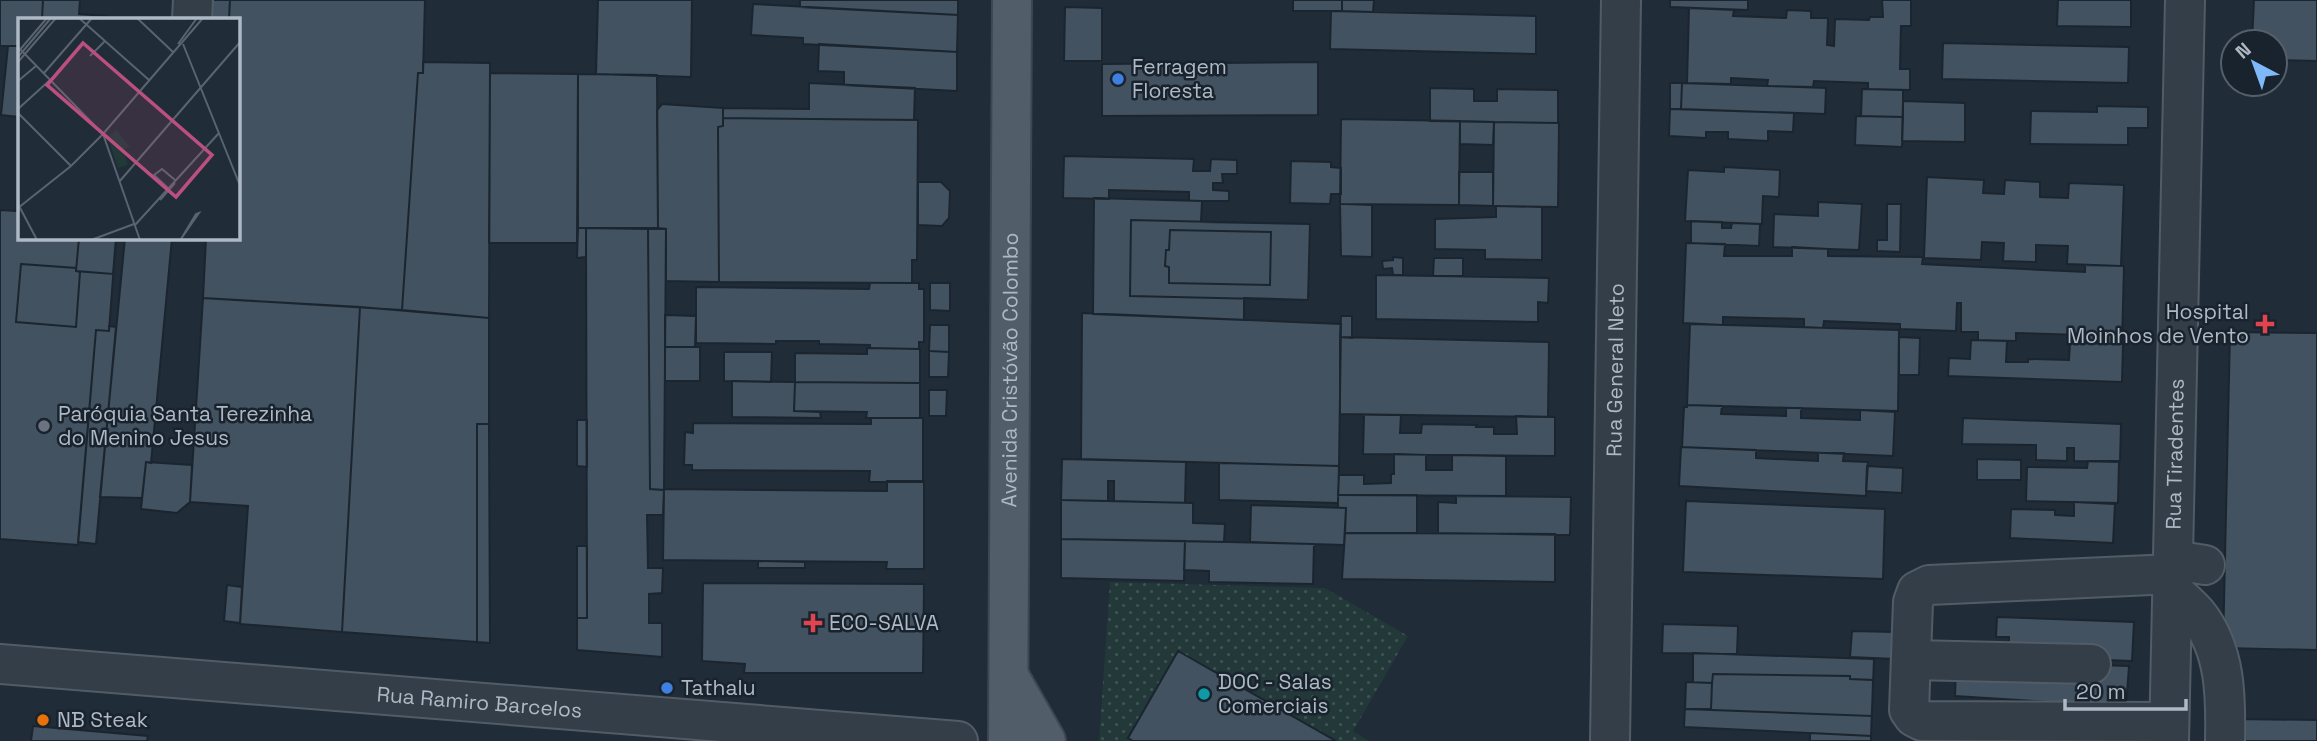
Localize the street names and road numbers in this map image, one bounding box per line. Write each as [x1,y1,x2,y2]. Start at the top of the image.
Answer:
street label: Avenida Cristóvão Colombo [995,232,1024,508]
street label: Rua General Neto [1600,283,1630,457]
street label: Rua Tiradentes [2160,378,2190,530]
street label: Rua Ramiro Barcelos [376,680,583,724]

